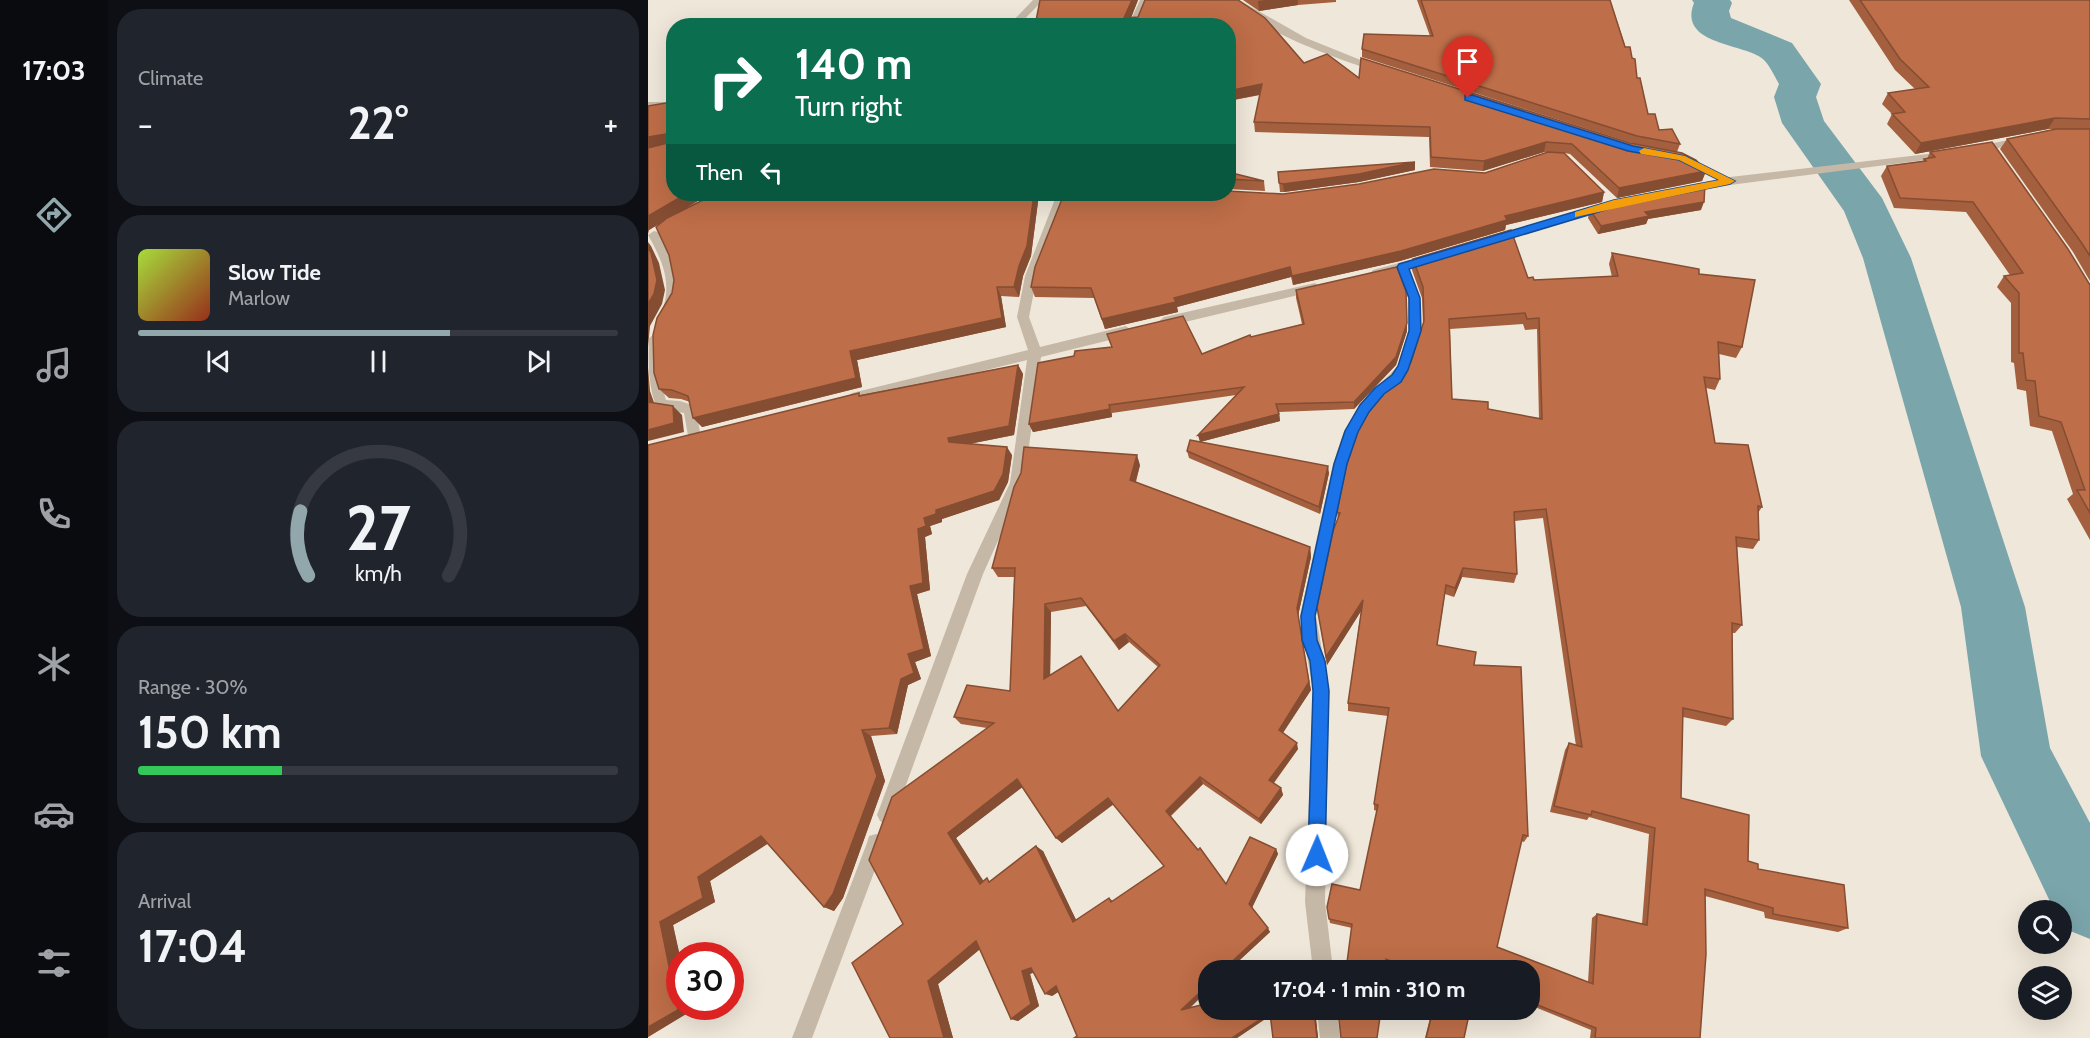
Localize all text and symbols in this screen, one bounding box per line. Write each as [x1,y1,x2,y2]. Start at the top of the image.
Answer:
pin [1442,36,1493,98]
text: 140 m [795,38,912,90]
icon: right [696,42,774,120]
icon: arrive [1451,45,1484,78]
text: 17:03 [22,54,86,87]
text: Climate [138,66,203,90]
text: Turn right [795,90,902,123]
text: 22° [348,96,408,150]
text: − [138,104,153,144]
text: + [603,104,618,144]
icon: left [755,156,788,189]
text: Then [696,159,743,186]
icon: directions [33,194,75,236]
text: Slow Tide [228,259,321,286]
text: Marlow [228,286,290,310]
icon: music [33,344,75,386]
icon: previous [202,345,235,378]
icon: pause [362,345,395,378]
icon: next [522,345,555,378]
text: 27 [346,490,411,566]
icon: phone [33,493,75,535]
text: km/h [355,560,401,586]
icon: climate [33,643,75,685]
text: Range · 30% [138,675,247,699]
text: 150 km [138,705,282,759]
icon: car [33,793,75,835]
position arrow [1285,823,1349,887]
text: Arrival [138,889,191,913]
map controls [2018,900,2072,1020]
button: search [2018,900,2072,954]
text: 17:04 [138,919,247,973]
icon: filters [33,942,75,984]
speed limit sign: 30 [666,942,744,1020]
button: layers [2018,966,2072,1020]
text: 17:04 · 1 min · 310 m [1273,976,1465,1003]

